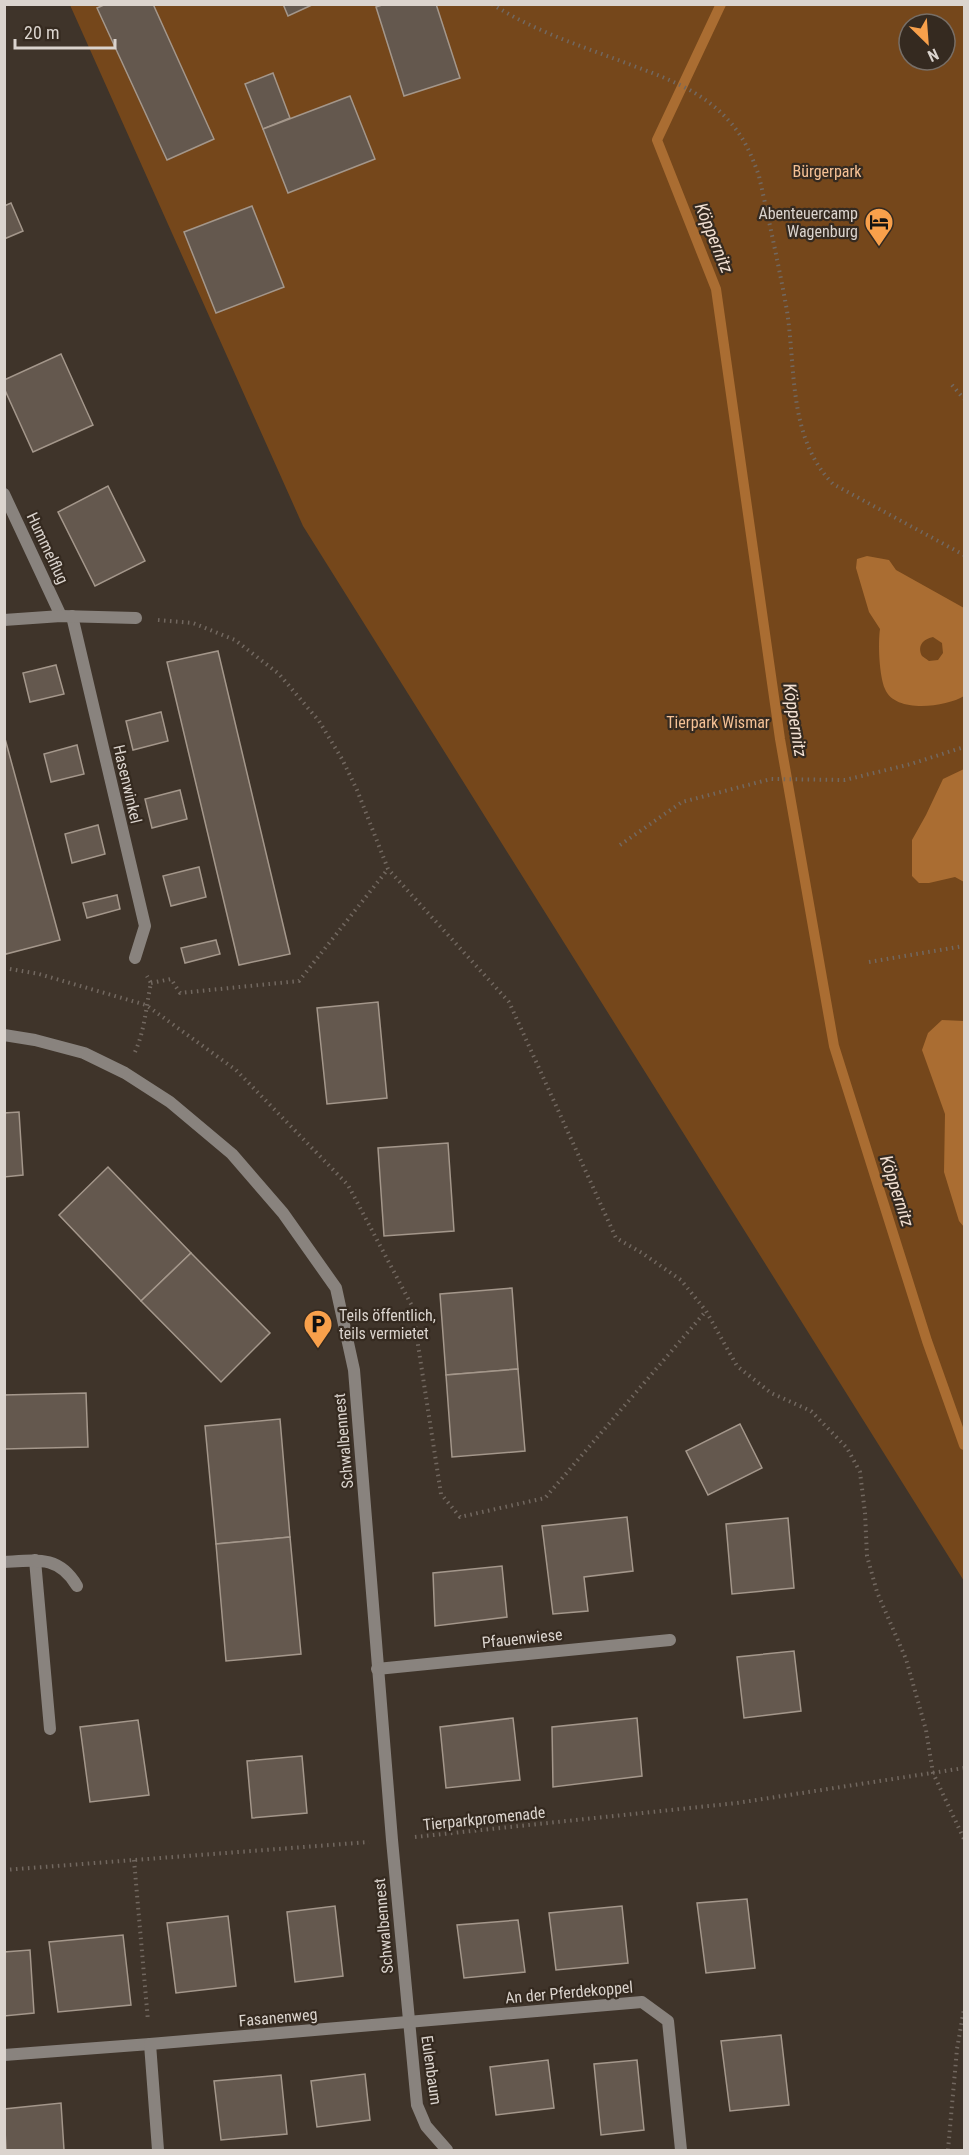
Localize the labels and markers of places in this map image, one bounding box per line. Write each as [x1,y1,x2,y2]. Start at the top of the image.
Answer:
place label: Abenteuercamp Wagenburg [758,204,858,241]
hotel icon: Abenteuercamp Wagenburg [863,206,895,248]
place label: Teils öffentlich, teils vermietet [339,1306,436,1343]
parking icon: Teils öffentlich, teils vermietet [302,1308,334,1350]

